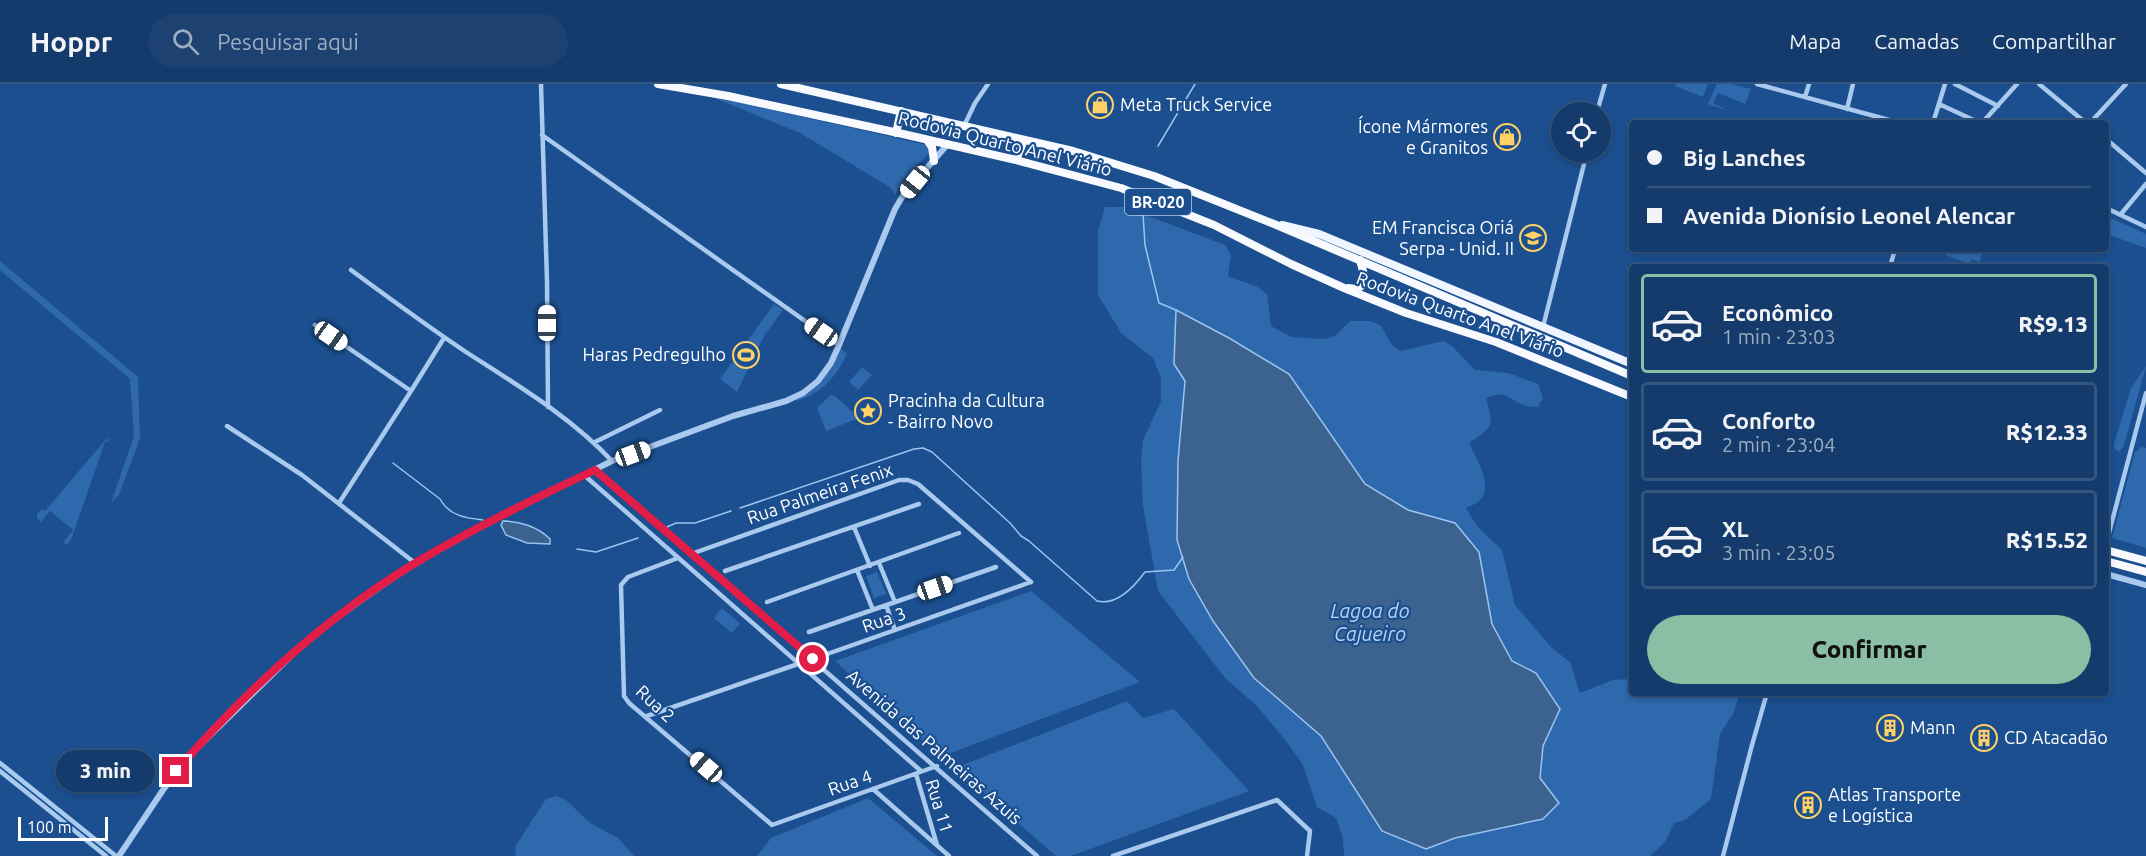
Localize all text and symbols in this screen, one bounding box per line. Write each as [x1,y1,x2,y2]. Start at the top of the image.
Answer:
search box [148,14,568,68]
icon: search [169,25,202,58]
text: Hoppr [30,26,112,57]
text: Pesquisar aqui [217,29,359,54]
text: Mapa [1789,29,1841,53]
text: Camadas [1874,29,1959,53]
text: Compartilhar [1992,29,2116,53]
shop icon: Meta Truck Service [1085,90,1115,120]
place label: Meta Truck Service [1120,94,1272,114]
map controls [1551,102,1611,162]
button: locate [1551,102,1611,162]
street label: Rodovia Quarto Anel Viário [896,107,1114,180]
place label: Ícone Mármores e Granitos [1358,115,1488,157]
shop icon: Ícone Mármores e Granitos [1492,122,1522,152]
text: Big Lanches [1683,145,1806,170]
car [897,162,933,202]
road number: BR-020 [1125,189,1191,215]
text: Avenida Dionísio Leonel Alencar [1683,203,2015,228]
place label: EM Francisca Oriá Serpa - Unid. II [1372,217,1514,258]
school or university icon: EM Francisca Oriá Serpa - Unid. II [1518,223,1548,253]
street label: Rodovia Quarto Anel Viário [1353,267,1567,362]
icon: car [1650,297,1704,351]
text: Econômico [1722,300,1833,325]
car [538,305,556,341]
text: R$9.13 [2018,311,2088,336]
car [801,314,841,350]
car [311,318,351,354]
text: 1 min · 23:03 [1722,325,1836,348]
sports icon: Haras Pedregulho [731,340,761,370]
place label: Haras Pedregulho [582,344,726,364]
place label: Pracinha da Cultura - Bairro Novo [888,390,1045,431]
place icon: Pracinha da Cultura - Bairro Novo [853,396,883,426]
icon: car [1650,405,1704,459]
text: Conforto [1722,408,1816,433]
text: R$12.33 [2006,419,2088,444]
text: 2 min · 23:04 [1722,433,1836,456]
car [613,439,653,469]
street label: Rua Palmeira Fenix [744,459,895,527]
icon: car [1650,513,1704,567]
text: XL [1722,516,1749,541]
text: R$15.52 [2006,527,2088,552]
text: 3 min · 23:05 [1722,541,1836,564]
car [915,574,955,602]
water label: Lagoa do Cajueiro [1331,599,1410,645]
street label: Rua 3 [859,602,908,636]
button: Confirmar [1647,615,2091,684]
route start [799,645,826,672]
street label: Avenida das Palmeiras Azuis [843,665,1026,828]
street label: Rua 2 [632,681,679,726]
building icon: Mann [1875,713,1905,743]
place label: Mann [1910,717,1955,737]
building icon: CD Atacadão [1969,723,1999,753]
place label: CD Atacadão [2004,727,2108,747]
car [687,748,725,786]
callout: 3 min [56,750,155,792]
route end [162,757,189,784]
text: 3 min [80,759,131,782]
street label: Rua 4 [825,765,874,799]
street label: Rua 11 [922,776,958,835]
place label: Atlas Transporte e Logística [1828,784,1961,825]
building icon: Atlas Transporte e Logística [1793,790,1823,820]
scale bar [18,814,108,842]
text: 100 m [27,818,72,836]

